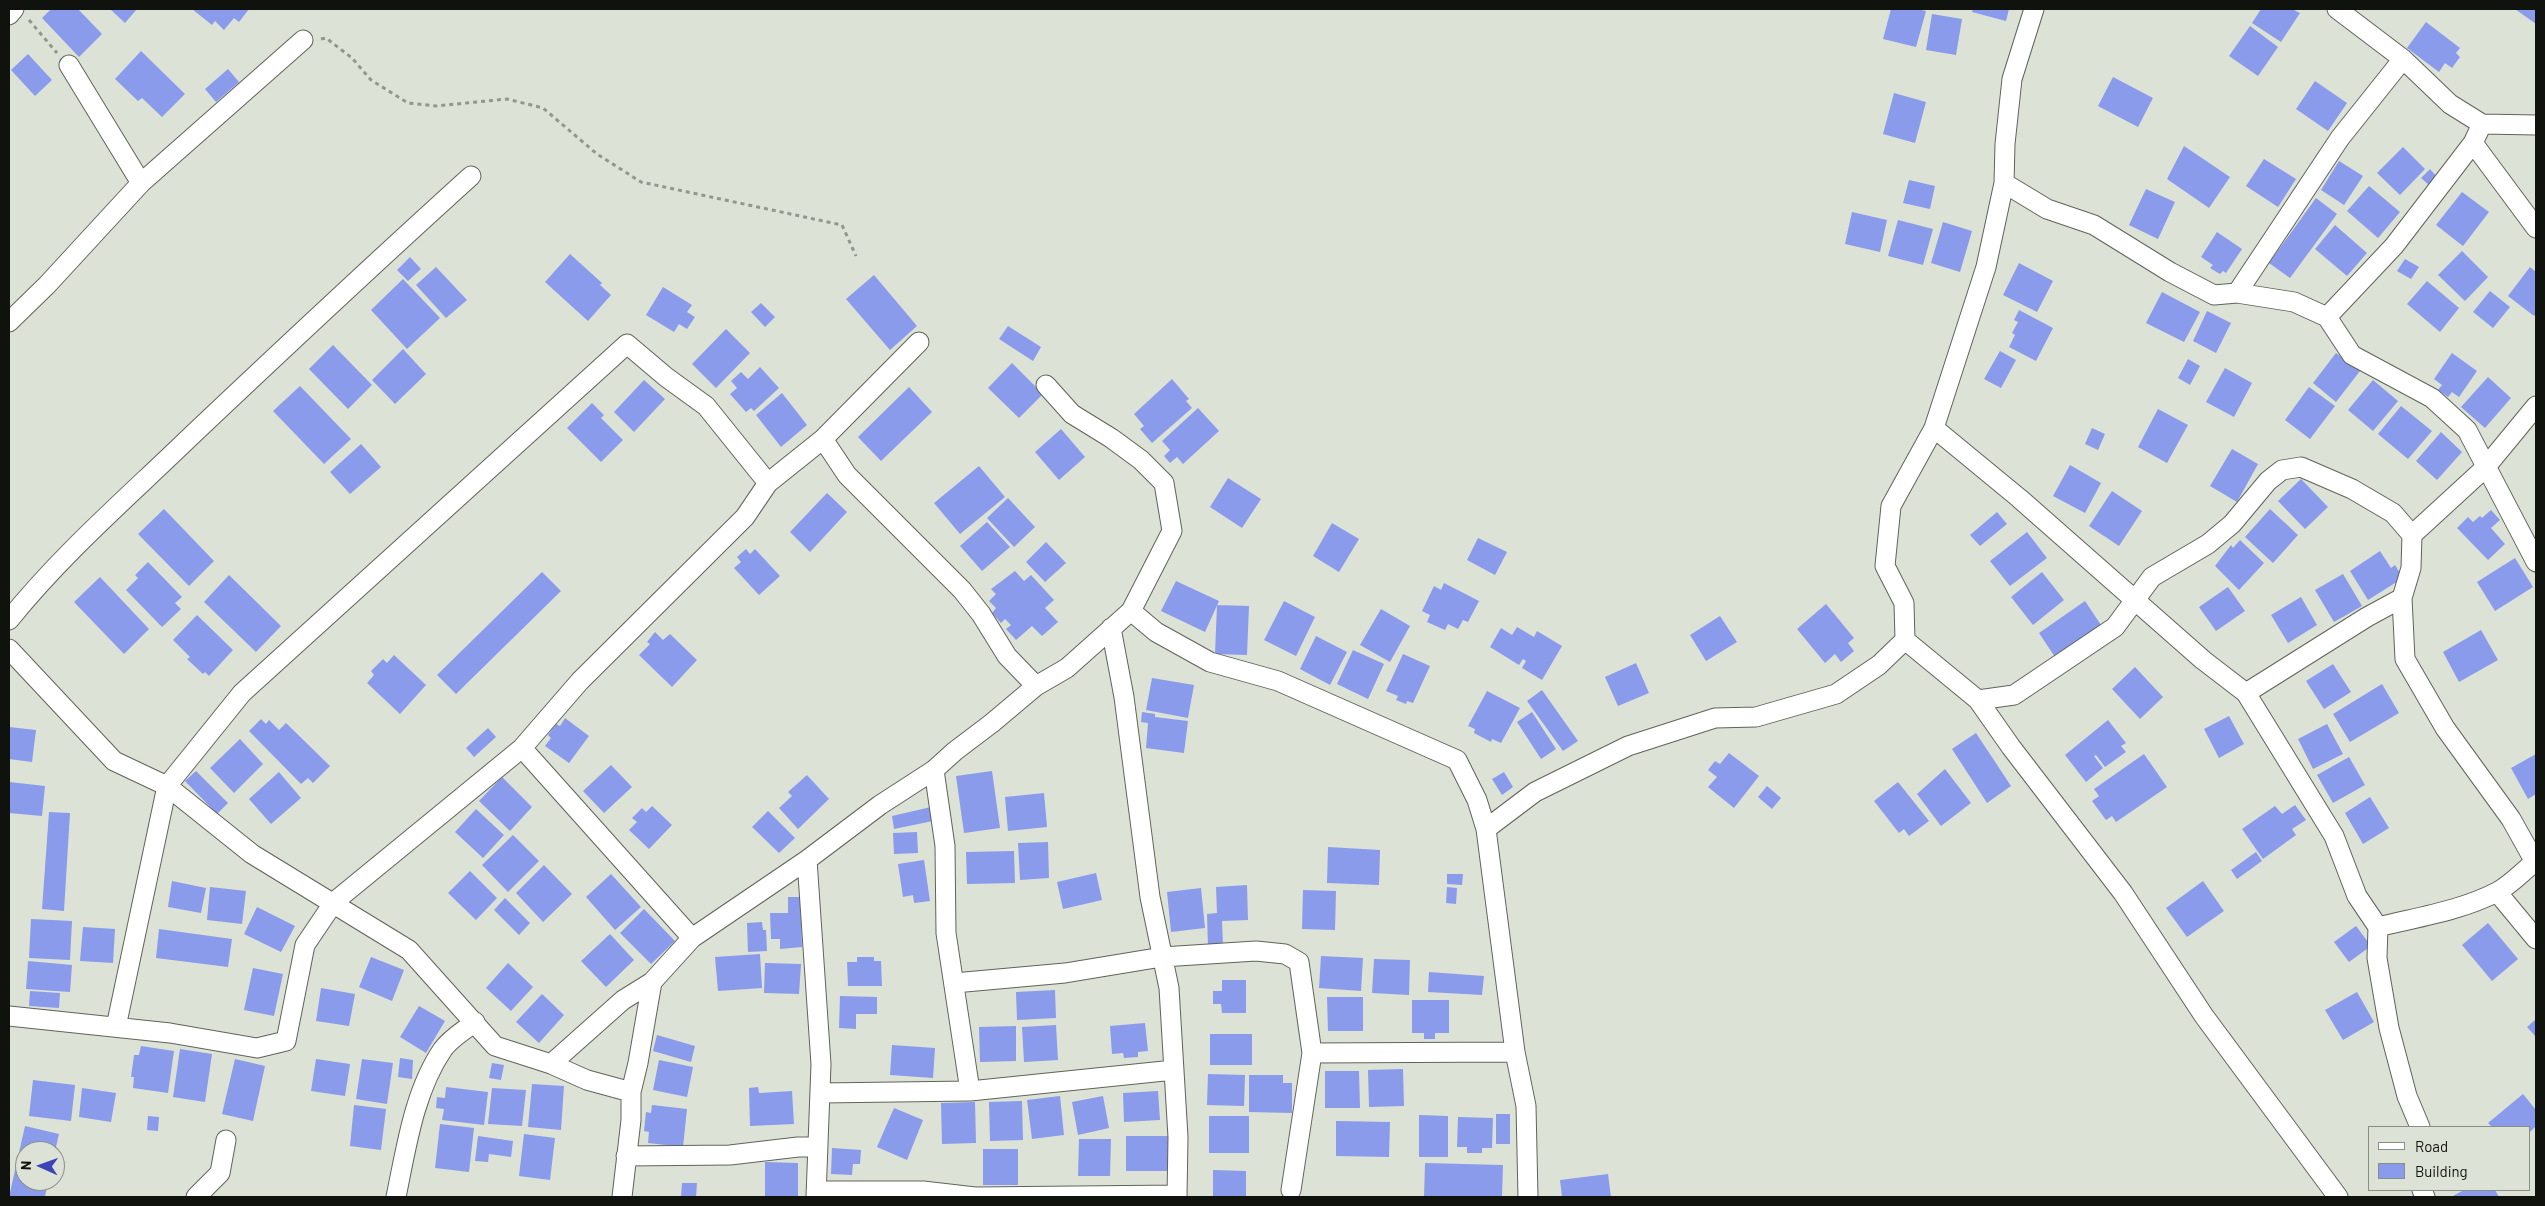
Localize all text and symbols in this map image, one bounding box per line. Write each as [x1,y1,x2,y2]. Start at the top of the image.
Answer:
legend [2368,1126,2530,1191]
text: Road [2415,1137,2448,1155]
north arrow [15,1141,65,1191]
text: N [17,1161,34,1170]
text: Building [2415,1162,2468,1180]

